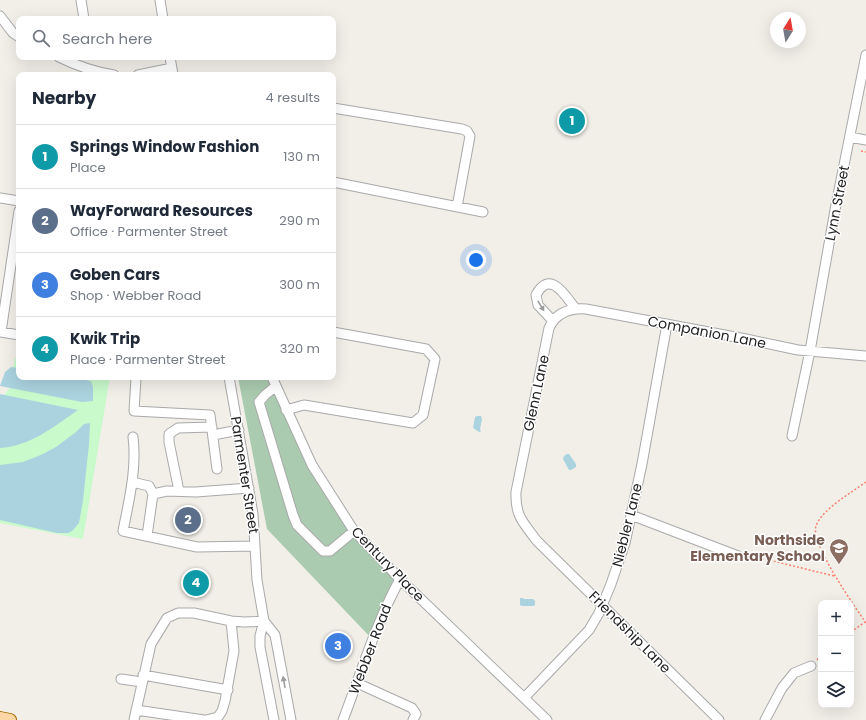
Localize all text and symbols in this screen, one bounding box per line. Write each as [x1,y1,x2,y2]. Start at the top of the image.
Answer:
north arrow [770,12,806,48]
search box [16,16,336,60]
icon: search [30,27,52,49]
text: Search here [62,28,152,49]
text: Nearby [32,86,96,110]
text: 4 results [266,88,320,107]
pin: 1 [559,106,585,136]
text: Springs Window Fashion [70,136,259,157]
text: 1 [43,147,47,166]
text: 130 m [283,147,320,166]
text: Place [70,158,105,177]
street label: Lynn Street [820,163,854,243]
text: WayForward Resources [70,200,253,221]
text: 2 [41,211,49,230]
text: 290 m [279,211,320,230]
text: Office · Parmenter Street [70,222,228,241]
your location [466,250,486,270]
text: Goben Cars [70,264,160,285]
text: 3 [41,275,49,294]
text: 300 m [279,275,320,294]
text: Shop · Webber Road [70,286,201,305]
one-way arrow [537,300,544,312]
street label: Companion Lane [646,311,768,353]
text: Kwik Trip [70,328,140,349]
text: 4 [41,339,49,358]
text: 320 m [280,339,320,358]
text: Place · Parmenter Street [70,350,225,369]
street label: Glenn Lane [518,353,554,433]
street label: Parmenter Street [226,415,264,535]
street label: Niebler Lane [607,481,647,569]
pin: 2 [175,505,201,535]
street label: Century Place [347,522,429,606]
place label: Northside Elementary School [690,530,825,566]
school or university icon: Northside Elementary School [828,537,850,565]
pin: 4 [183,568,209,598]
street label: Friendship Lane [584,586,676,678]
map controls [818,600,854,708]
button: + [818,600,854,636]
street label: Webber Road [344,601,396,697]
pin: 3 [325,631,351,661]
button: − [818,636,854,672]
button: layers [818,672,854,708]
one-way arrow [281,676,287,688]

